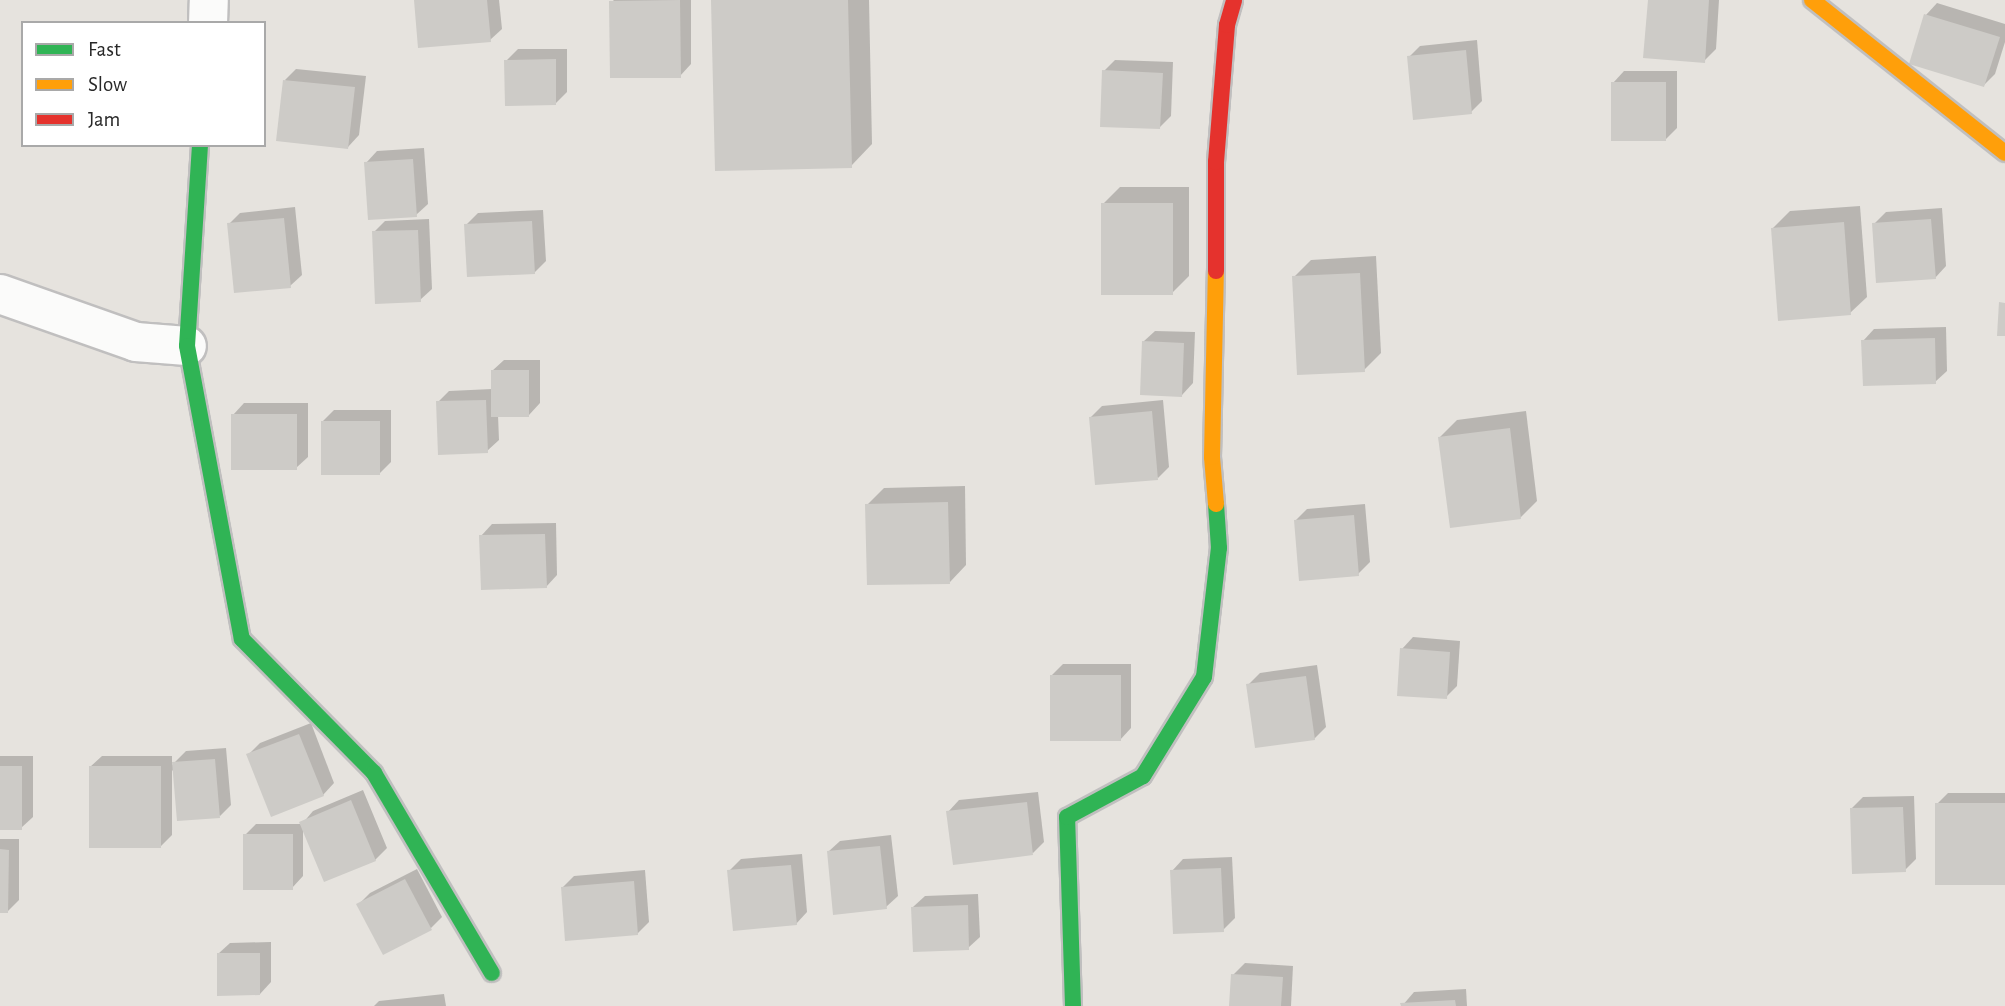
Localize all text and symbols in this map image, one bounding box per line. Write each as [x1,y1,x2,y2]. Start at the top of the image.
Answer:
legend [21,21,266,147]
text: Fast [88,39,121,60]
text: Slow [88,74,127,95]
text: Jam [88,109,120,130]

